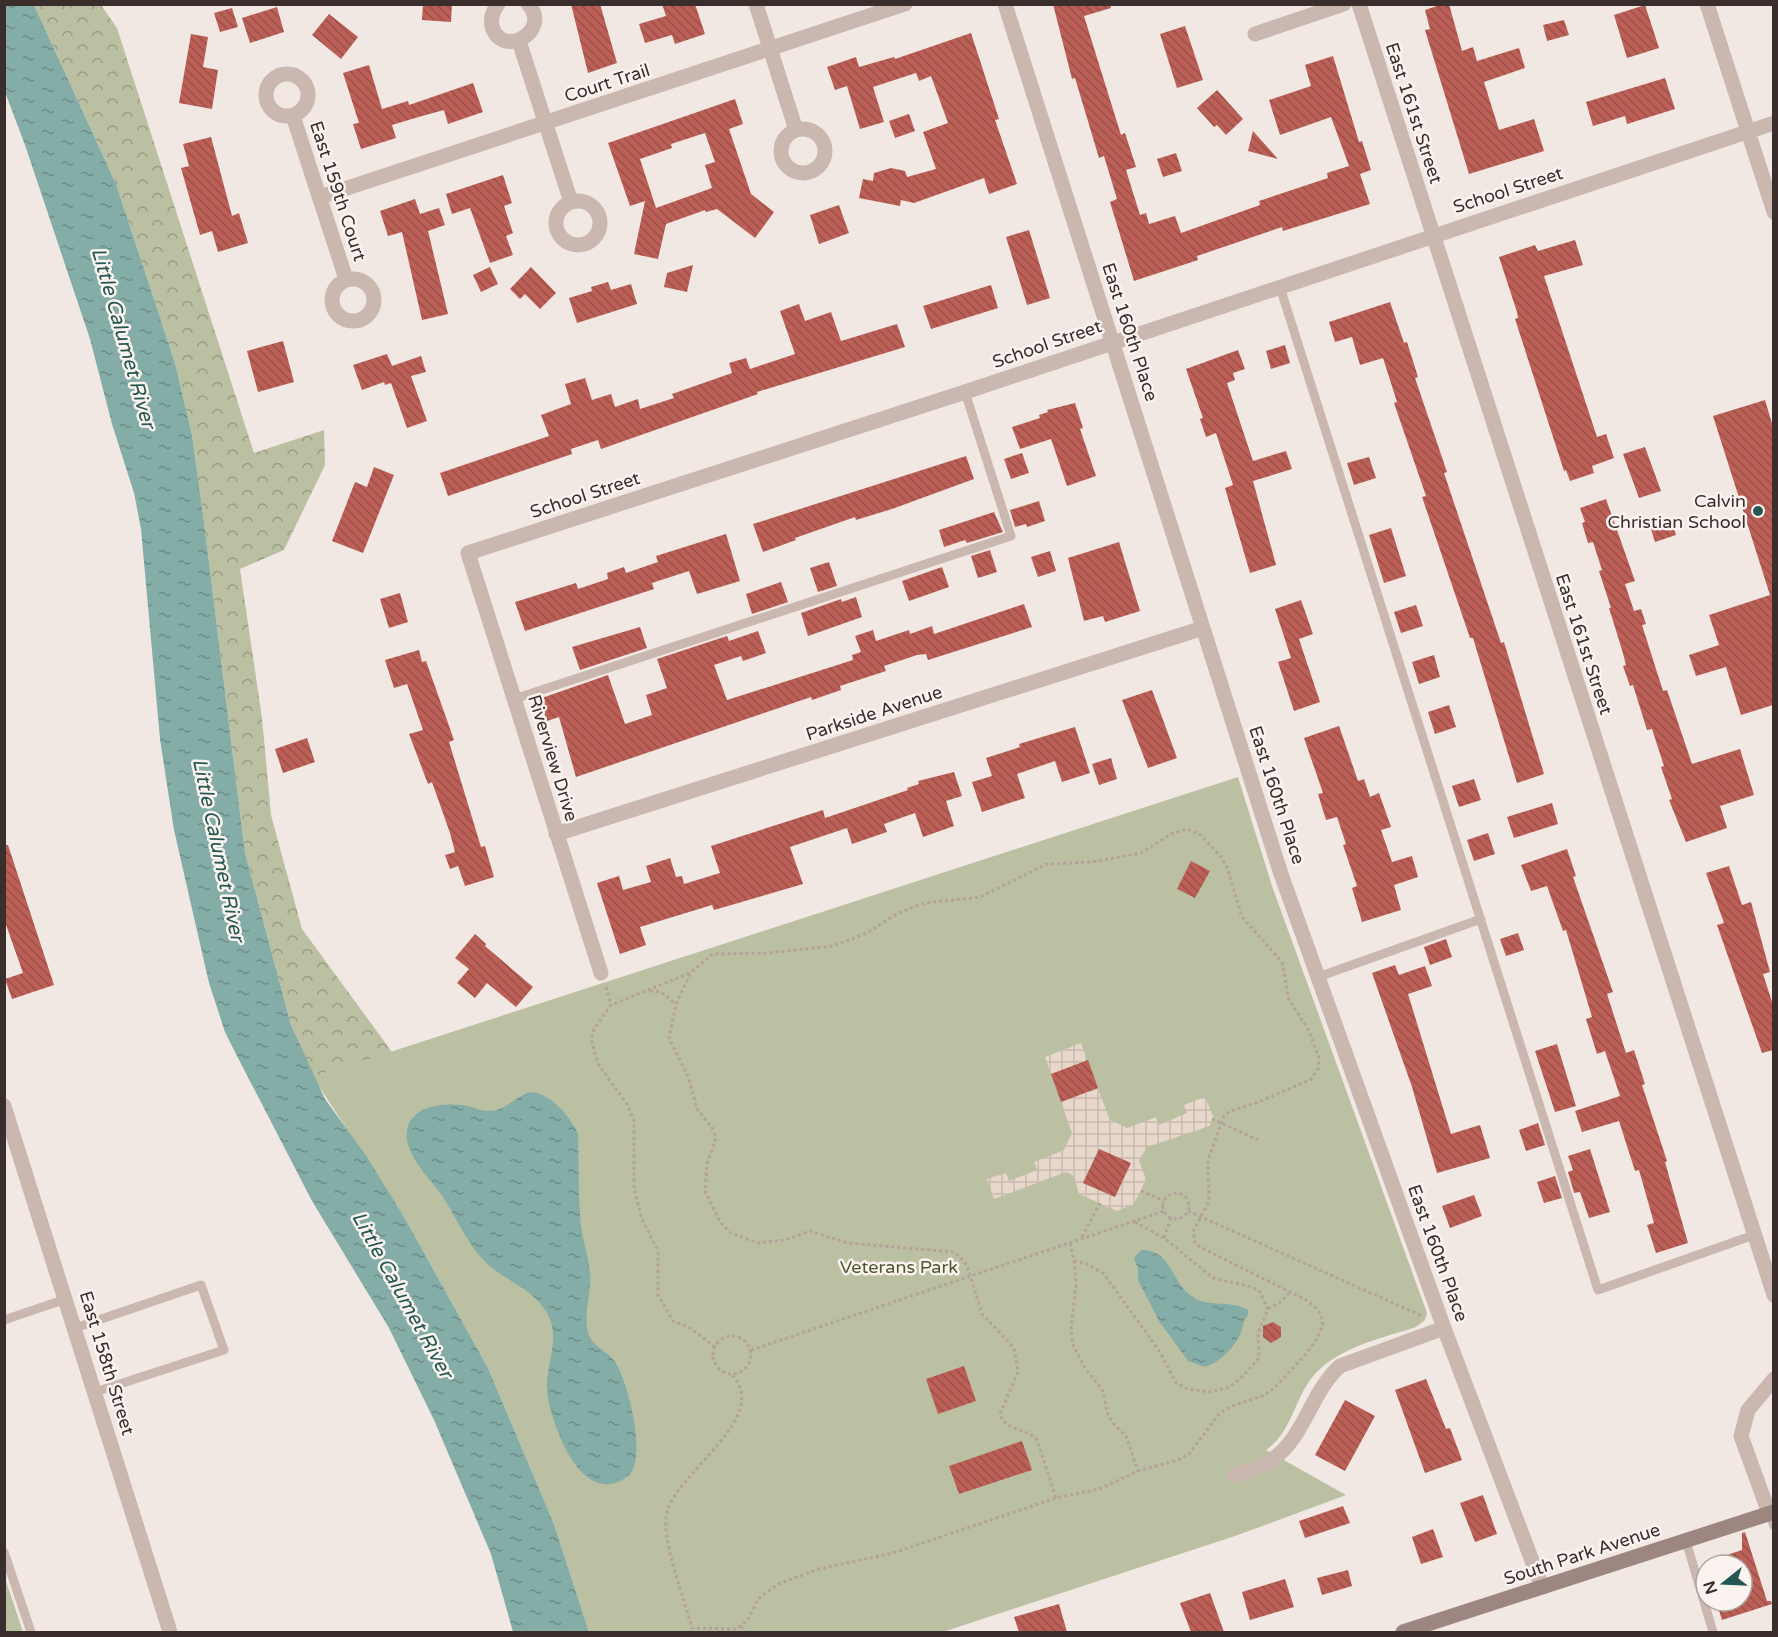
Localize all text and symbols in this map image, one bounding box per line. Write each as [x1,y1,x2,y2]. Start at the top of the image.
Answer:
street label: East 161st Street [1381,40,1447,186]
street label: Court Trail [562,59,652,107]
street label: East 159th Court [305,118,371,264]
street label: School Street [1450,162,1566,218]
water label: Little Calumet River [86,245,161,433]
street label: East 160th Place [1097,260,1163,404]
street label: School Street [989,315,1105,373]
street label: School Street [527,467,643,523]
place label: Calvin Christian School [1607,490,1746,533]
marker: Calvin Christian School [1751,504,1765,518]
street label: East 161st Street [1551,571,1617,717]
street label: Parkside Avenue [803,681,945,745]
street label: Riverview Drive [523,692,583,824]
street label: East 160th Place [1244,723,1310,867]
water label: Little Calumet River [187,756,250,946]
street label: East 160th Place [1403,1181,1473,1325]
water label: Little Calumet River [346,1208,459,1385]
park label: Veterans Park [840,1256,958,1278]
street label: East 158th Street [75,1288,139,1438]
street label: South Park Avenue [1501,1518,1663,1590]
north arrow [1694,1553,1754,1613]
text: N [1699,1578,1722,1597]

